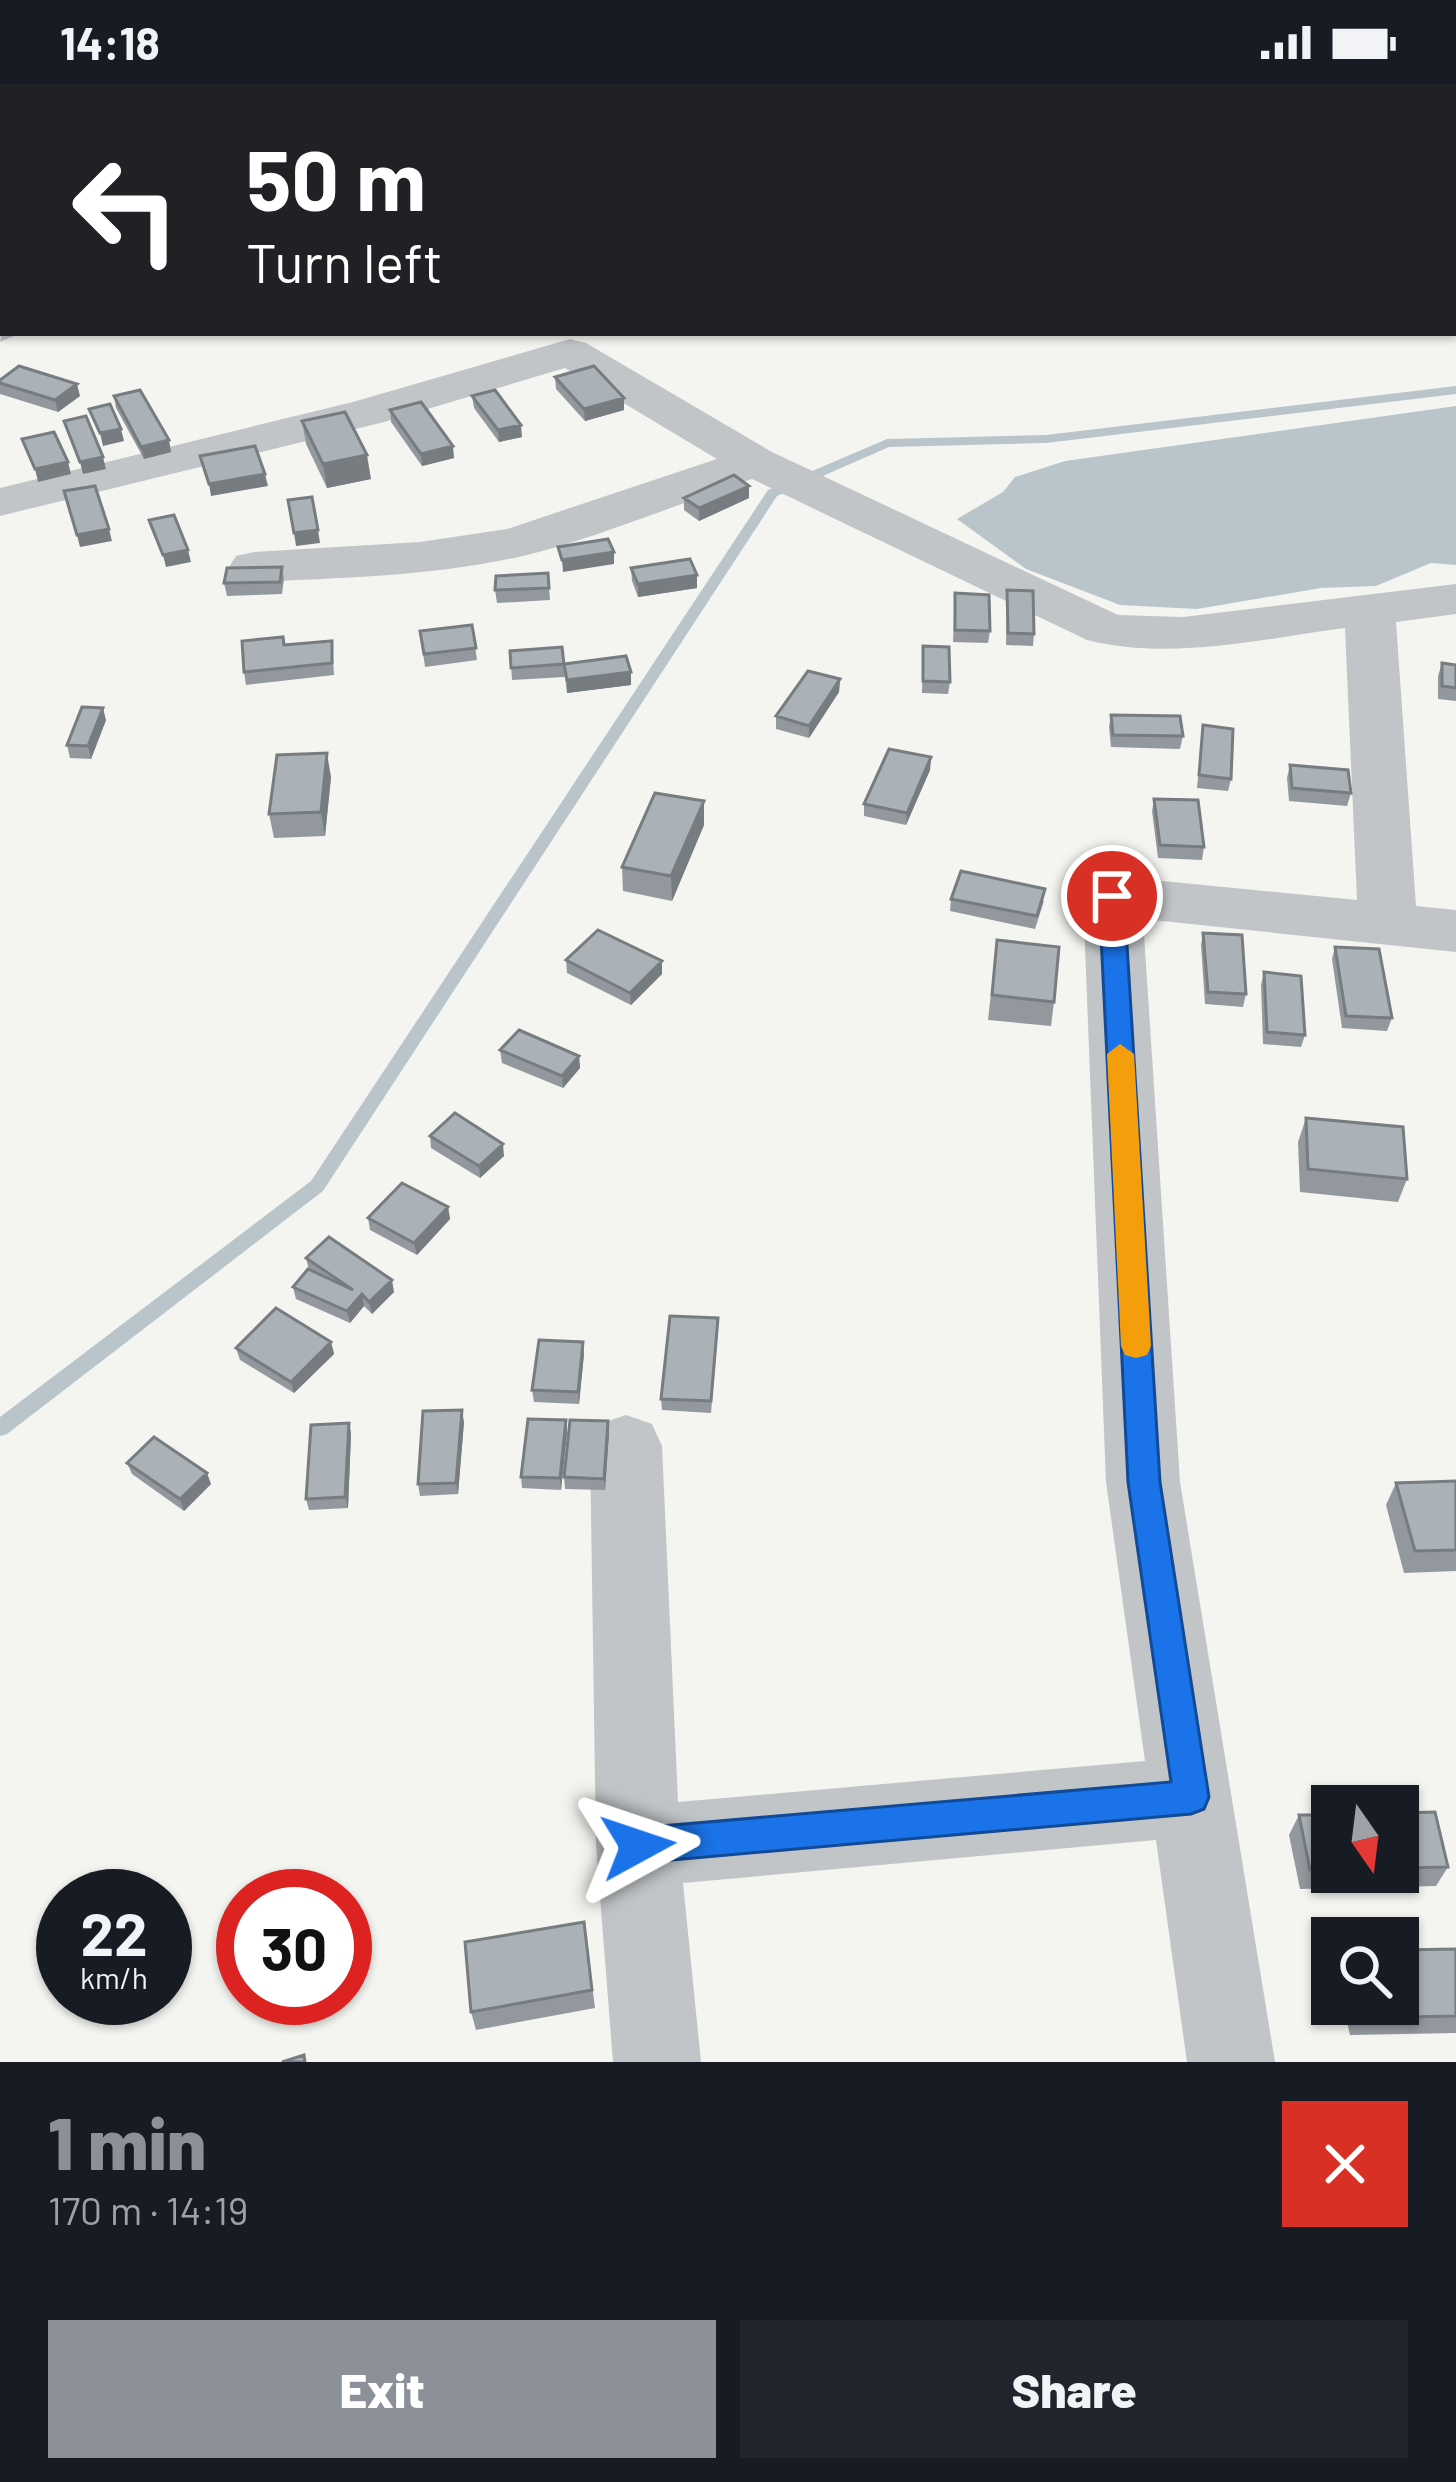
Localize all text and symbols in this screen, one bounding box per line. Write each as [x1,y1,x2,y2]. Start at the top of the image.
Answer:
text: 14:18 [60,15,160,69]
text: 50 m [246,127,426,228]
icon: left [48,132,204,288]
text: Turn left [246,229,443,294]
pin [1061,845,1163,947]
icon: arrive [1079,863,1145,929]
position arrow [575,1783,701,1909]
north arrow [1311,1785,1419,1893]
map controls [1311,1785,1419,2025]
speed limit sign: 30 [216,1869,372,2025]
text: 22 [80,1896,148,1968]
button: search [1311,1917,1419,2025]
text: km/h [80,1959,148,1995]
text: 1 min [48,2098,206,2184]
button: close [1282,2101,1408,2227]
text: 170 m · 14:19 [48,2186,248,2233]
button: Exit [48,2320,716,2458]
button: Share [740,2320,1408,2458]

